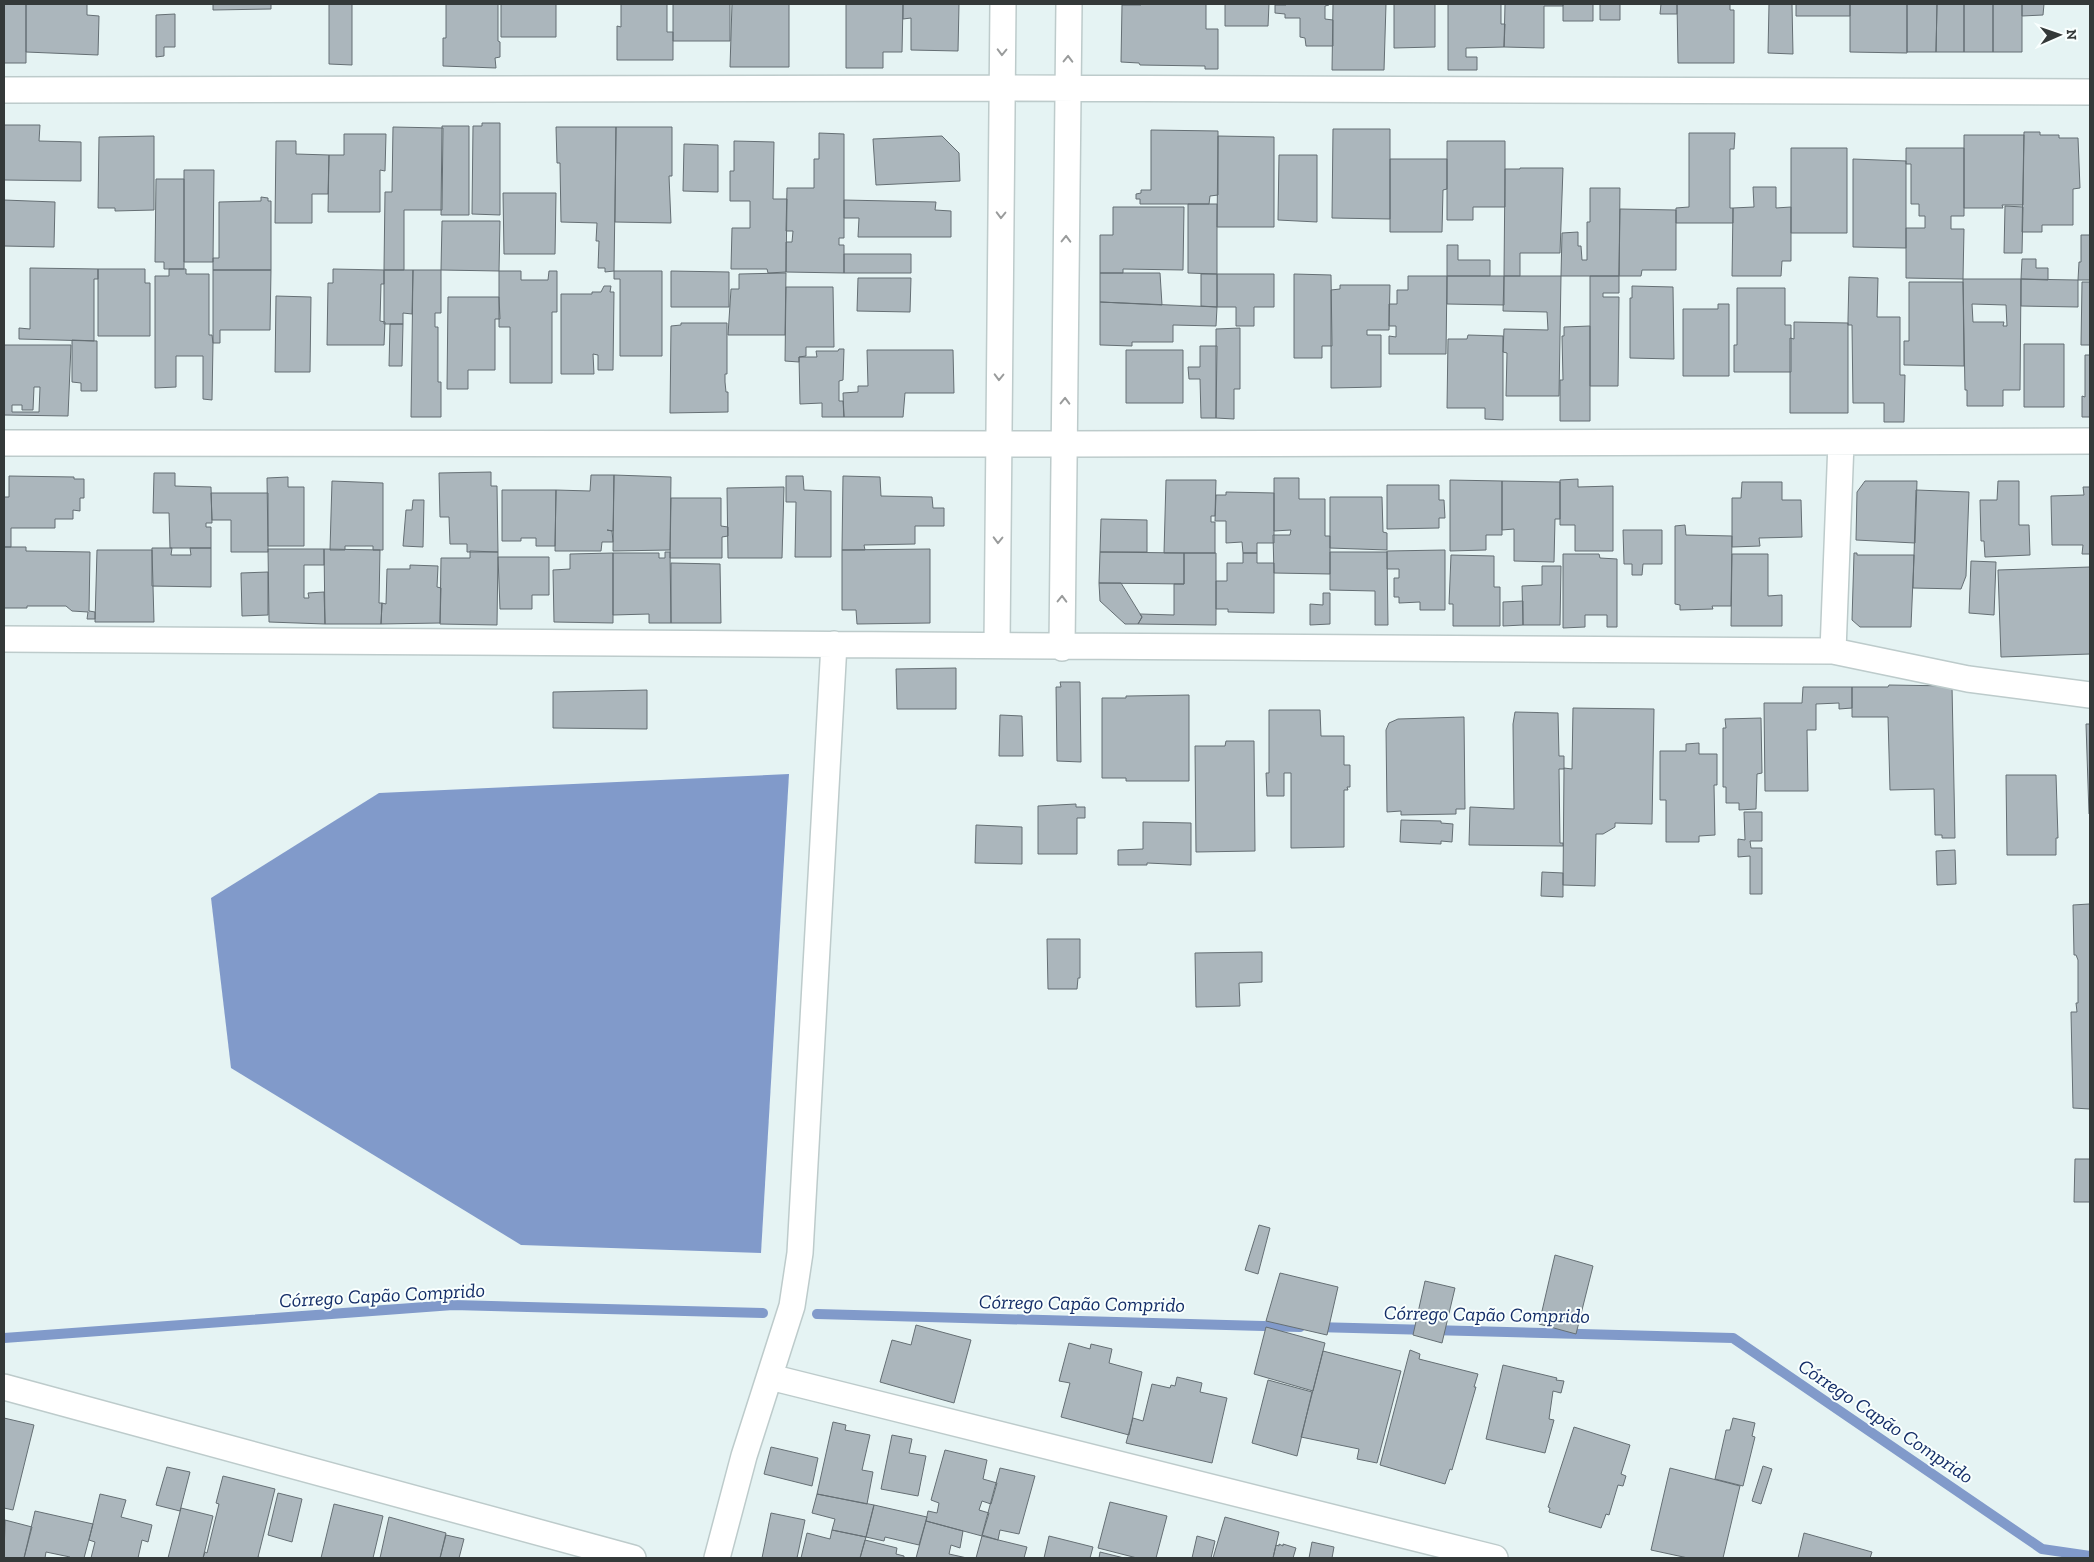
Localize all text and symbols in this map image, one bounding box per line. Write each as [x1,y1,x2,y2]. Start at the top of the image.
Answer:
north arrow [2034,10,2084,60]
text: N [2063,29,2080,41]
one-way arrow [997,49,1007,57]
one-way arrow [1063,55,1073,62]
one-way arrow [996,212,1006,219]
one-way arrow [1061,235,1071,242]
one-way arrow [994,374,1004,382]
one-way arrow [1060,397,1070,405]
one-way arrow [993,536,1003,544]
one-way arrow [1057,595,1068,603]
water label: Córrego Capão Comprido [278,1278,486,1312]
water label: Córrego Capão Comprido [979,1289,1185,1317]
water label: Córrego Capão Comprido [1384,1300,1590,1328]
water label: Córrego Capão Comprido [1794,1353,1978,1489]

